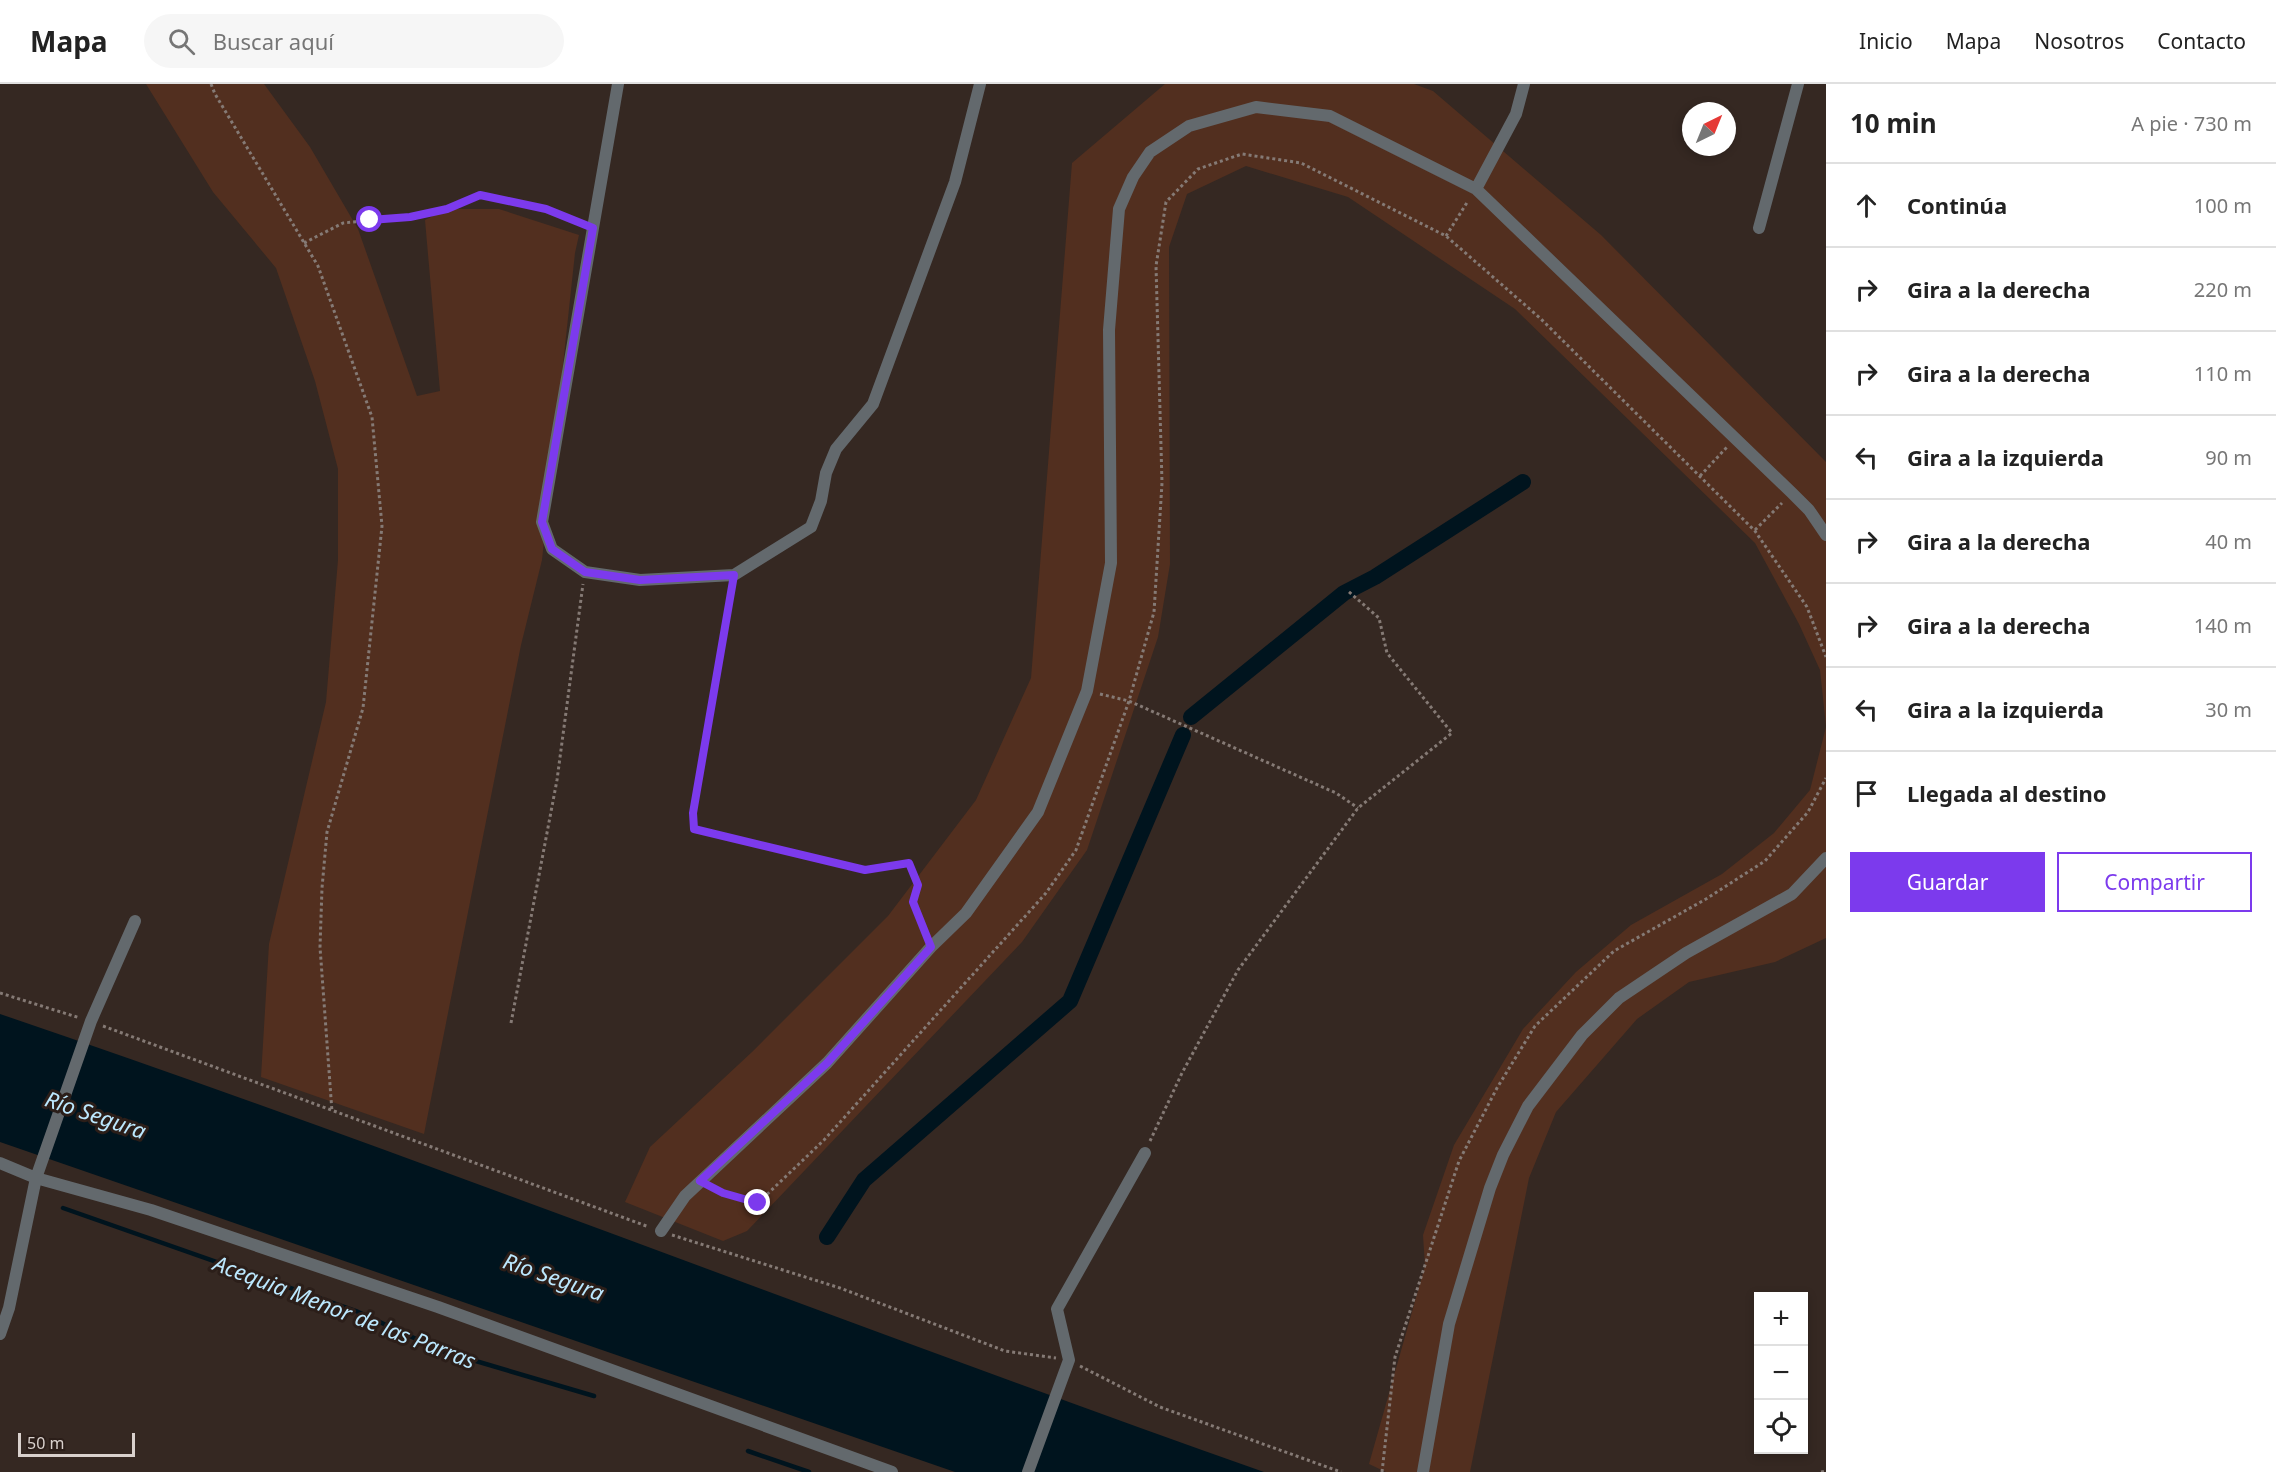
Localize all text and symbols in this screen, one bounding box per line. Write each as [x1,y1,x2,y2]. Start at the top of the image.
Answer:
search box [144,14,564,68]
text: Mapa [30,22,108,60]
icon: search [165,25,198,58]
text: Buscar aquí [213,26,334,56]
text: Inicio [1859,27,1913,55]
text: Mapa [1946,27,2001,55]
text: Nosotros [2034,27,2124,55]
text: Contacto [2157,27,2246,55]
north arrow [1682,102,1736,156]
text: 10 min [1850,105,1937,141]
text: A pie · 730 m [2131,110,2252,137]
icon: ahead [1850,189,1883,222]
text: Continúa [1907,190,2007,220]
text: 100 m [2194,192,2252,219]
route start [356,206,382,232]
icon: right [1850,273,1883,306]
text: Gira a la derecha [1907,274,2091,304]
text: 220 m [2194,276,2252,303]
icon: right [1850,357,1883,390]
text: Gira a la derecha [1907,358,2091,388]
text: 110 m [2194,360,2252,387]
icon: left [1850,441,1883,474]
text: Gira a la izquierda [1907,442,2104,472]
text: 90 m [2205,444,2252,471]
icon: right [1850,525,1883,558]
text: Gira a la derecha [1907,526,2091,556]
text: 40 m [2205,528,2252,555]
icon: right [1850,609,1883,642]
text: Gira a la derecha [1907,610,2091,640]
text: 140 m [2194,612,2252,639]
icon: left [1850,693,1883,726]
text: Gira a la izquierda [1907,694,2104,724]
text: 30 m [2205,696,2252,723]
icon: arrive [1850,777,1883,810]
text: Llegada al destino [1907,778,2107,808]
button: Guardar [1850,852,2045,912]
button: Compartir [2057,852,2252,912]
water label: Río Segura [42,1083,151,1145]
route end [744,1189,770,1215]
water label: Río Segura [500,1245,609,1307]
water label: Acequia Menor de las Parras [208,1246,481,1375]
map controls [1754,1292,1808,1454]
button: + [1754,1292,1808,1346]
button: − [1754,1346,1808,1400]
button: locate [1754,1400,1808,1454]
scale bar [18,1430,135,1458]
text: 50 m [27,1432,64,1454]

